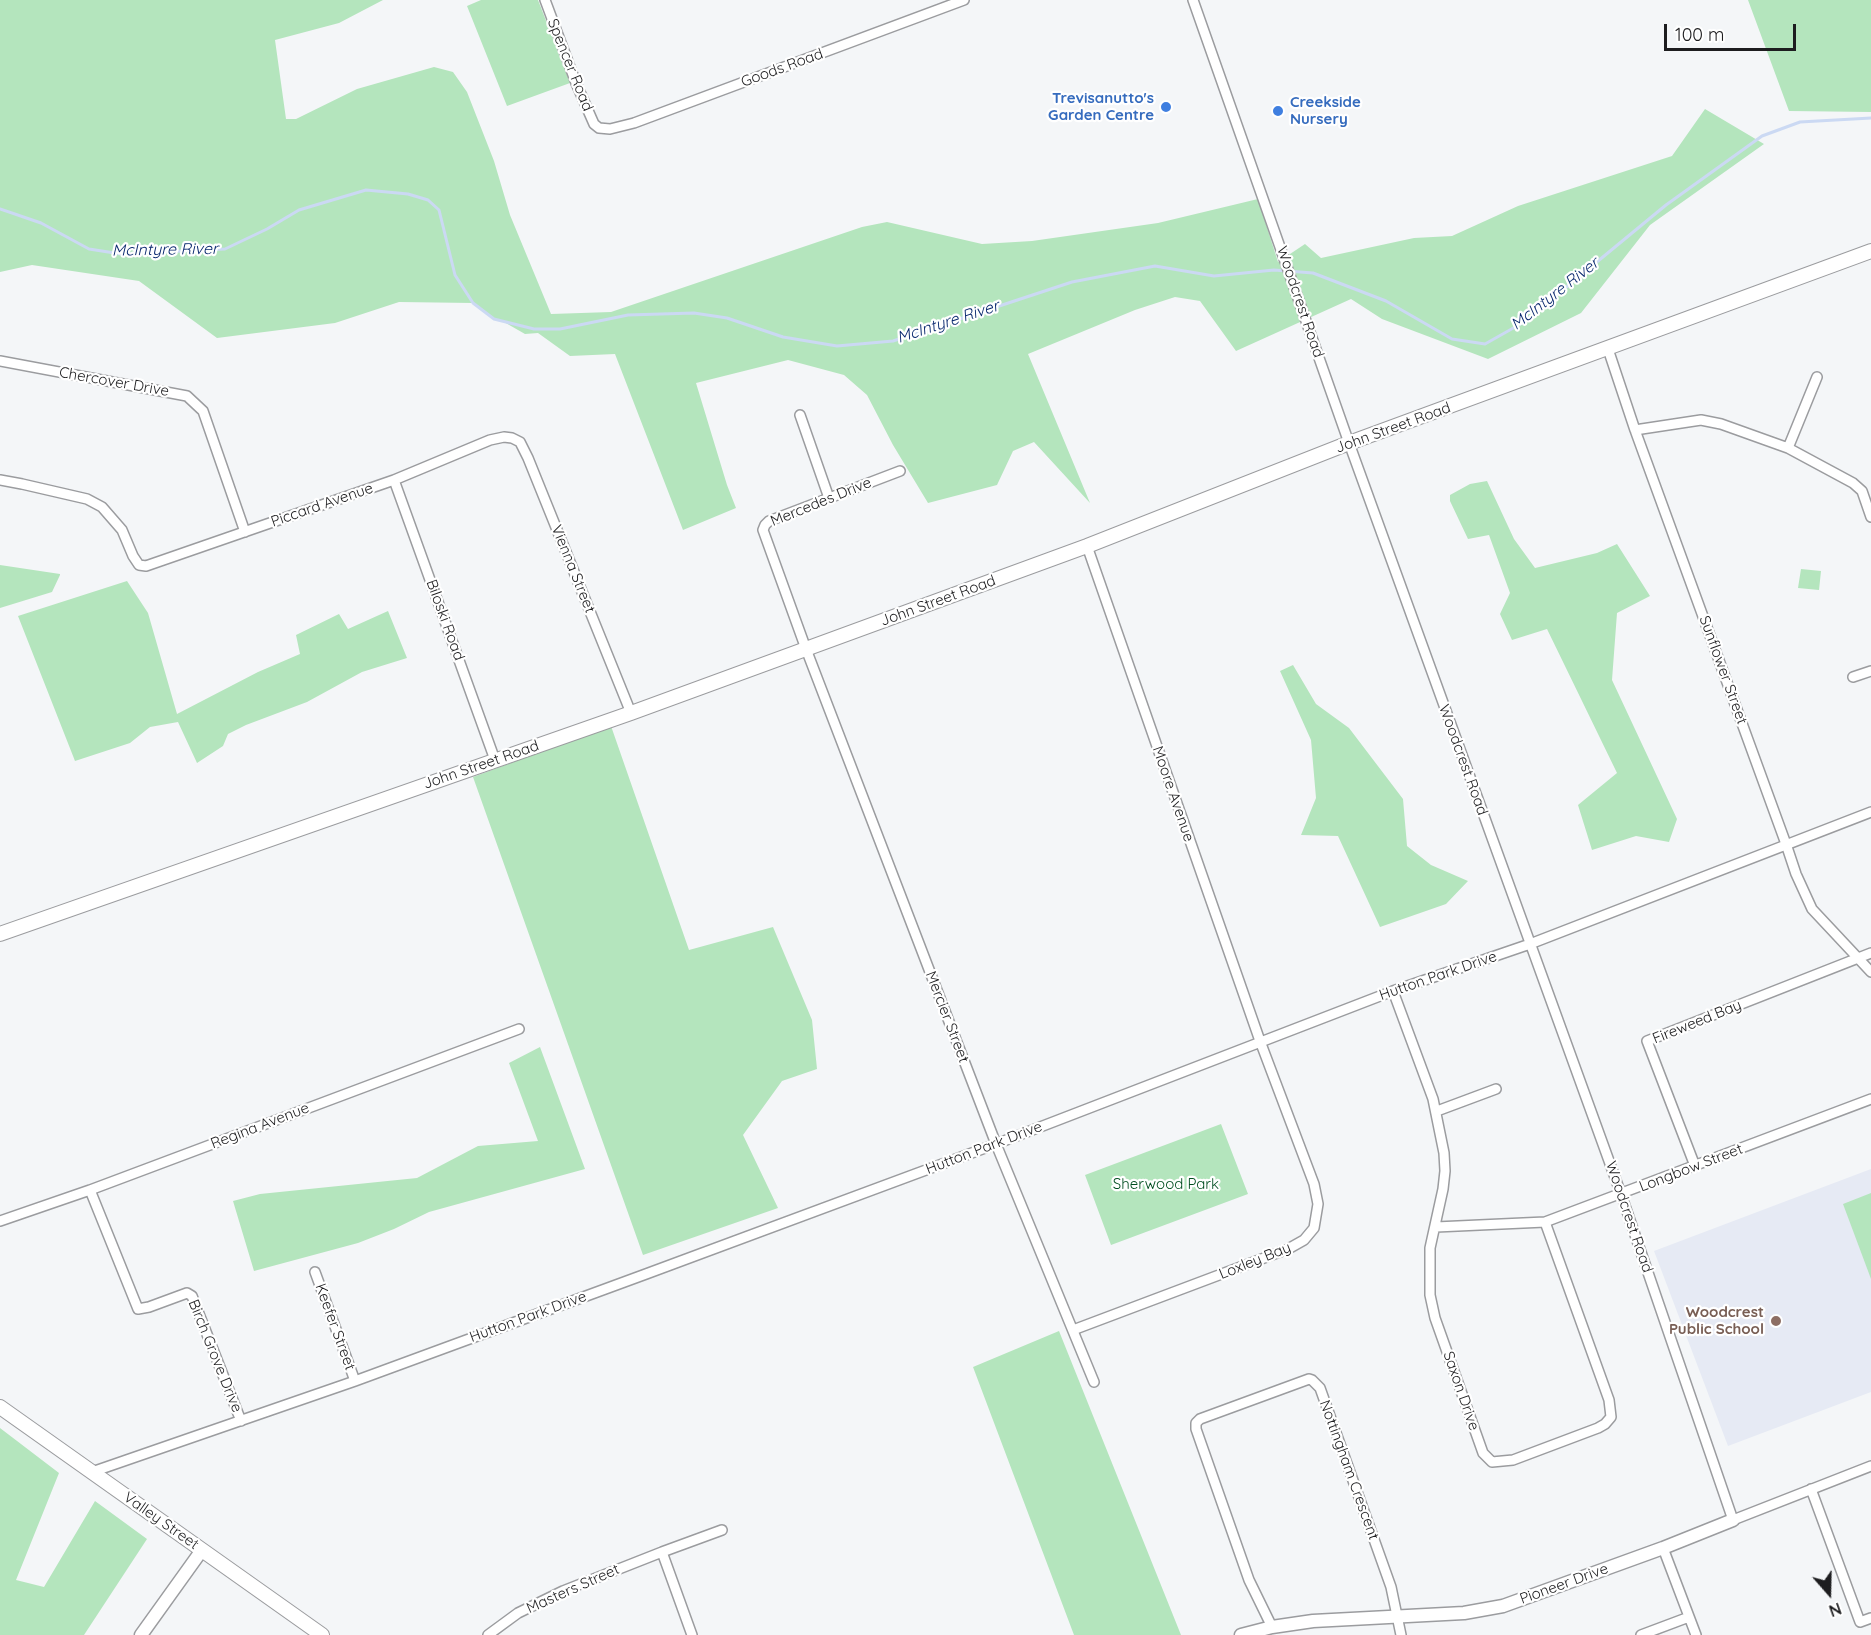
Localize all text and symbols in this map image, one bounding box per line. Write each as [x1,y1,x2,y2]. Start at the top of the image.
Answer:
scale bar [1667,12,1799,50]
street label: Spencer Road [543,16,597,114]
text: 100 m [1675,23,1724,46]
street label: Goods Road [739,45,825,91]
place label: Trevisanutto's Garden Centre [1048,89,1154,124]
place label: Creekside Nursery [1290,93,1361,128]
marker: Trevisanutto's Garden Centre [1159,100,1173,114]
marker: Creekside Nursery [1271,104,1285,118]
water label: McIntyre River [112,239,218,261]
street label: Woodcrest Road [1273,244,1327,360]
water label: McIntyre River [1507,254,1603,334]
water label: McIntyre River [895,296,1001,348]
street label: Chercover Drive [58,363,170,401]
street label: John Street Road [1333,399,1453,457]
street label: Mercedes Drive [768,474,874,530]
street label: Piccard Avenue [269,479,375,531]
street label: Vienna Street [547,522,599,616]
street label: John Street Road [878,572,998,630]
street label: Biloski Road [422,577,468,663]
street label: Sunflower Street [1695,613,1751,727]
street label: Woodcrest Road [1435,702,1491,818]
street label: John Street Road [421,737,541,793]
street label: Moore Avenue [1148,744,1198,844]
street label: Hutton Park Drive [1377,947,1499,1005]
street label: Mercier Street [921,969,973,1065]
street label: Fireweed Bay [1650,996,1744,1048]
street label: Regina Avenue [208,1099,312,1153]
street label: Hutton Park Drive [923,1118,1045,1178]
street label: Longbow Street [1637,1140,1745,1196]
street label: Woodcrest Road [1602,1159,1656,1275]
park label: Sherwood Park [1113,1175,1219,1193]
street label: Loxley Bay [1216,1238,1294,1284]
street label: Keefer Street [311,1281,359,1373]
street label: Hutton Park Drive [467,1287,589,1347]
street label: Birch Grove Drive [184,1297,246,1415]
place label: Woodcrest Public School [1669,1303,1764,1338]
marker: Woodcrest Public School [1769,1314,1783,1328]
street label: Saxon Drive [1439,1349,1483,1433]
street label: Nottingham Crescent [1315,1398,1383,1542]
street label: Valley Street [120,1488,202,1554]
street label: Masters Street [524,1560,622,1618]
street label: Pioneer Drive [1517,1560,1611,1608]
north arrow [1799,1563,1859,1623]
text: N [1826,1599,1844,1621]

